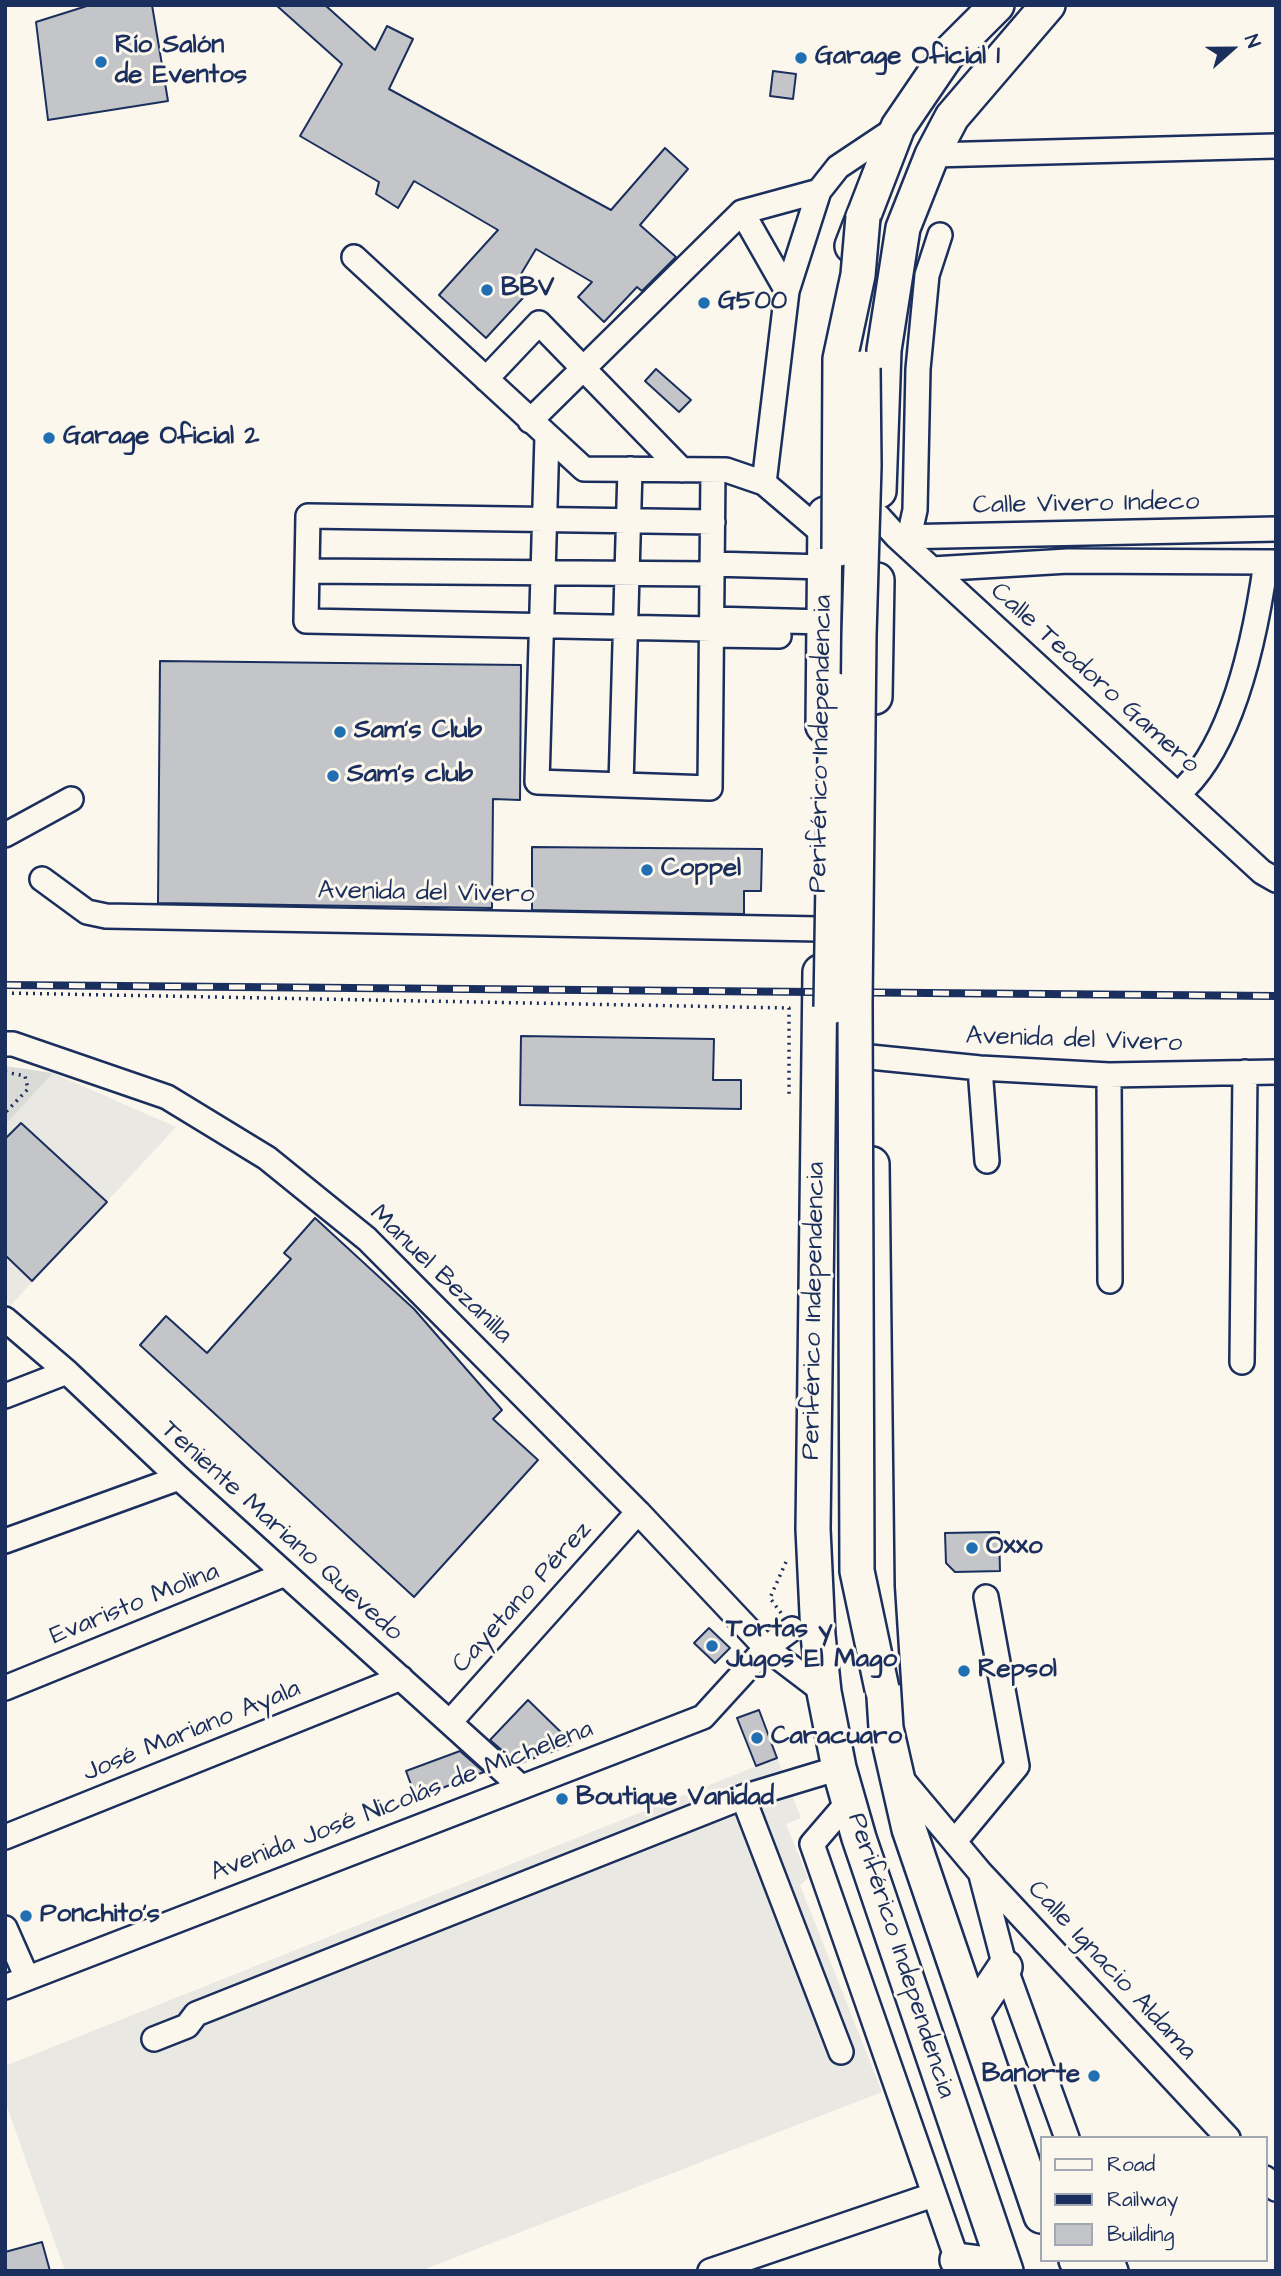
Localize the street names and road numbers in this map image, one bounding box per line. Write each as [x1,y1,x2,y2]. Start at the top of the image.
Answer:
street label: Calle Vivero Indeco [972,487,1200,523]
street label: Calle Teodoro Gamero [983,577,1205,781]
street label: Periférico Independencia [804,595,840,893]
street label: Avenida del Vivero [317,877,535,911]
street label: Avenida del Vivero [965,1022,1183,1060]
street label: Periférico Independencia [797,1162,833,1460]
street label: Manuel Bezanilla [362,1199,518,1351]
street label: Teniente Mariano Quevedo [154,1415,408,1649]
street label: Cayetano Pérez [447,1516,599,1680]
street label: Evaristo Molina [46,1557,224,1653]
street label: José Mariano Ayala [79,1674,305,1790]
street label: Avenida José Nicolás de Michelena [206,1714,598,1890]
street label: Periférico Independencia [839,1809,961,2103]
street label: Calle Ignacio Aldama [1020,1875,1202,2067]

